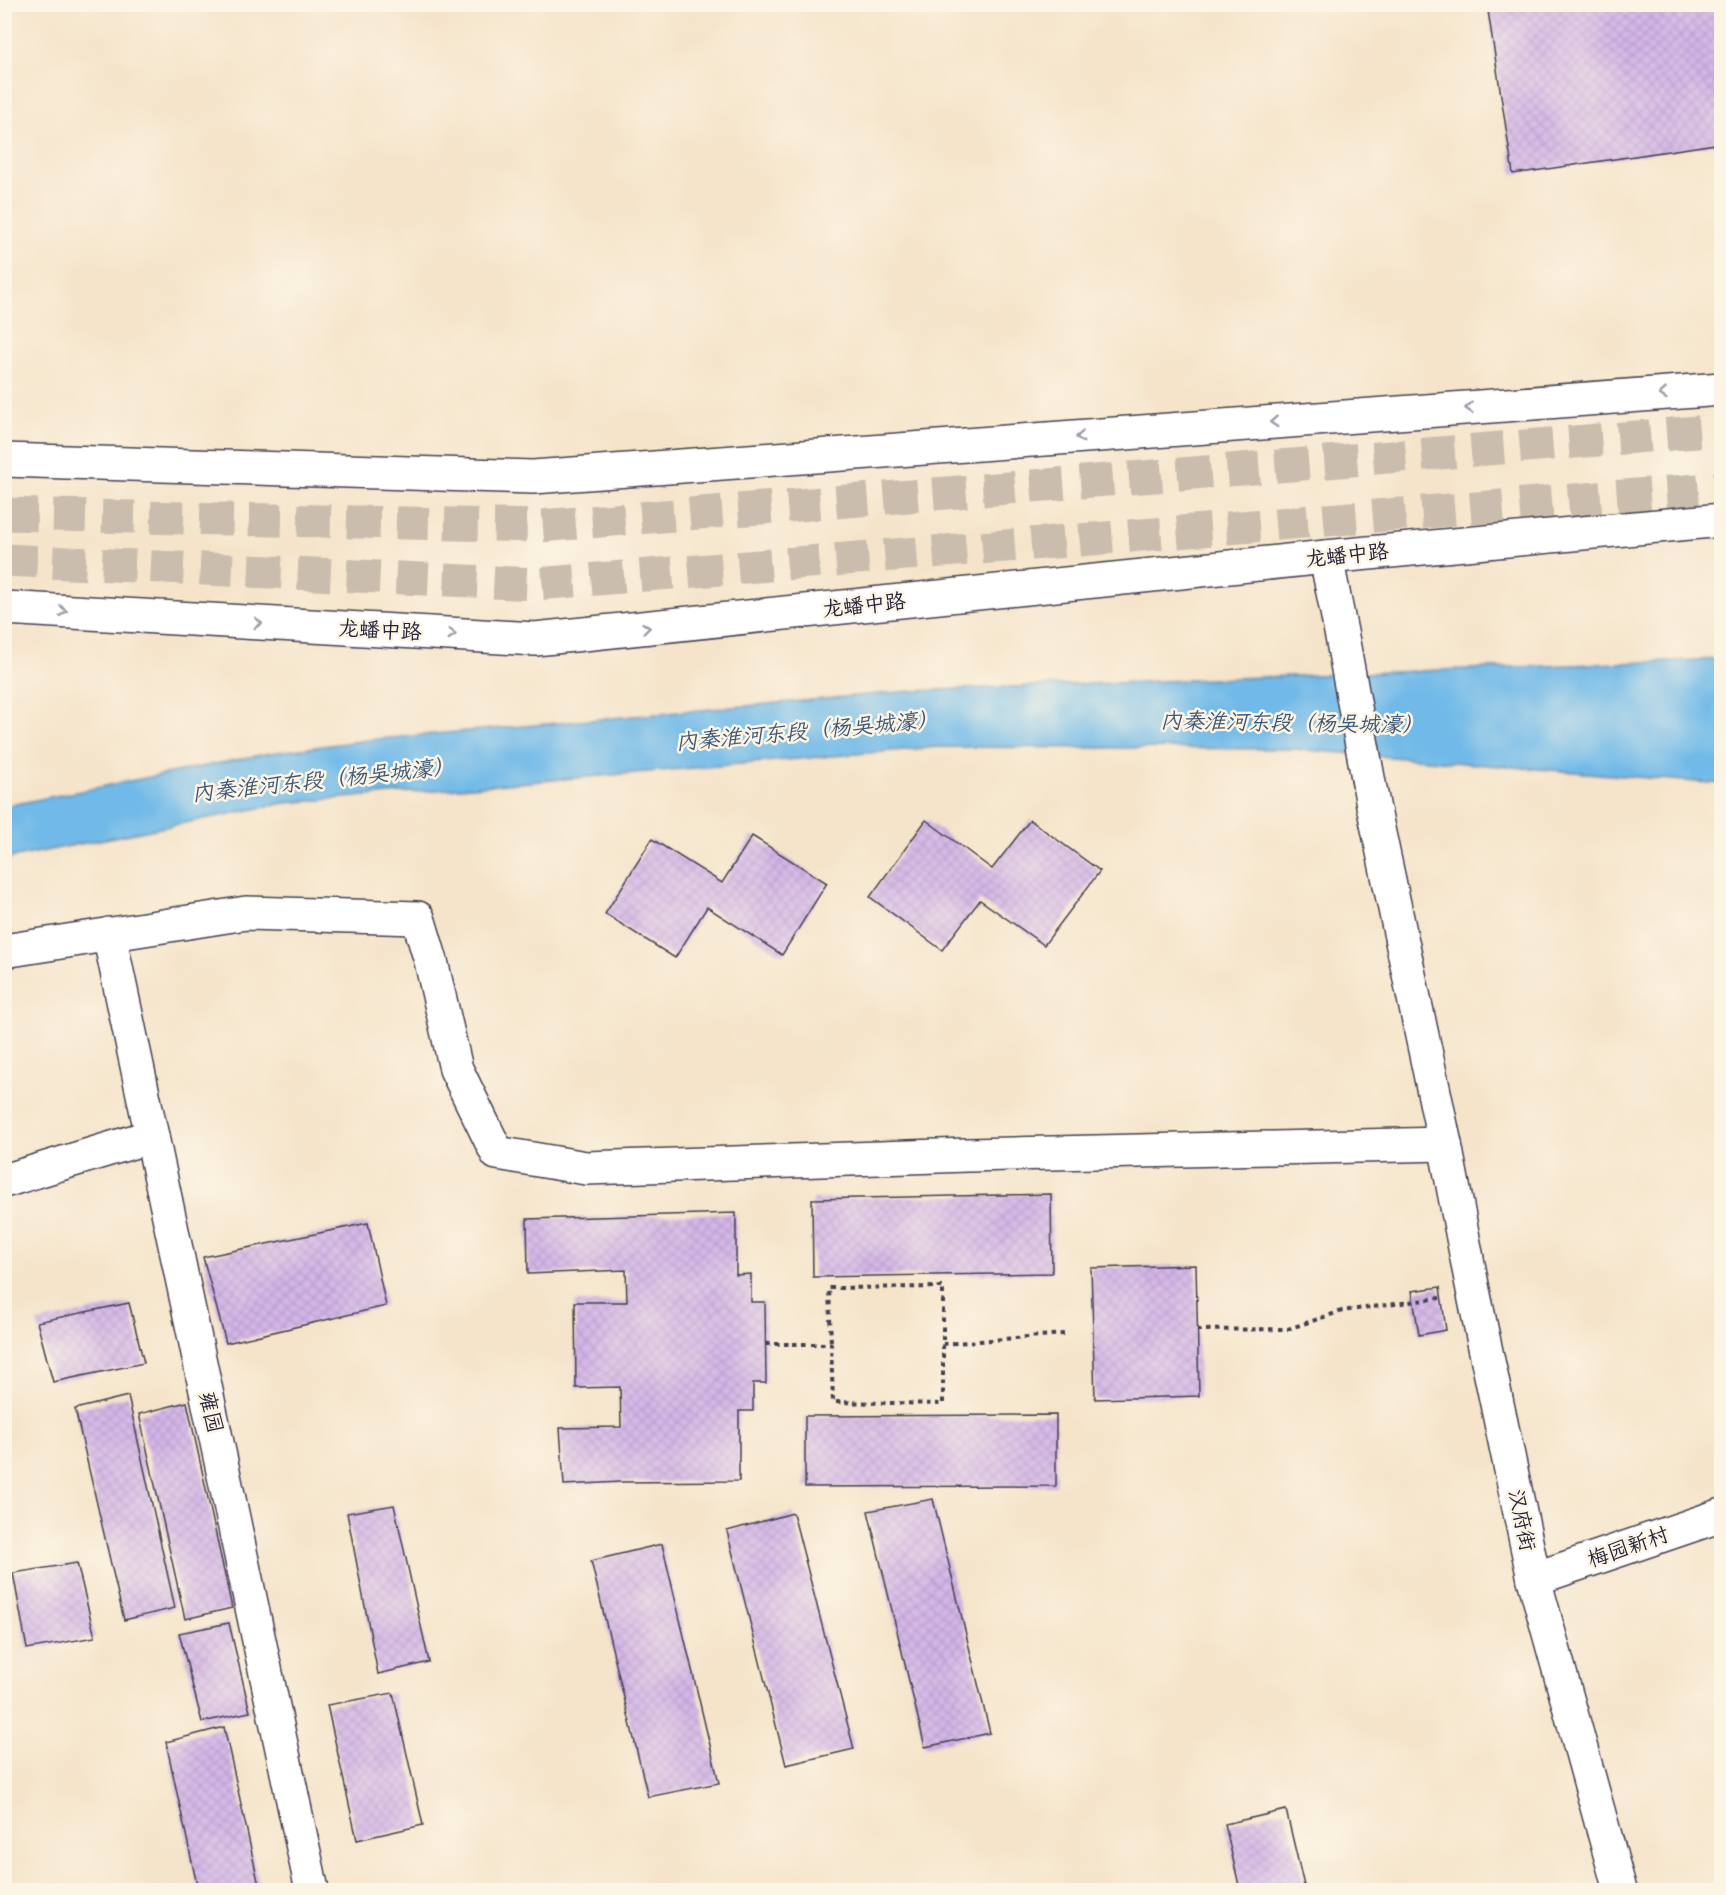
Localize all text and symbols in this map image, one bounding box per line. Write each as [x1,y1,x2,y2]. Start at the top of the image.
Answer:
one-way arrow [1659,387,1668,400]
one-way arrow [1464,401,1473,414]
one-way arrow [1270,415,1279,428]
one-way arrow [1075,430,1084,443]
street label: 龙蟠中路 [1304,536,1390,573]
street label: 龙蟠中路 [821,586,907,623]
one-way arrow [58,605,67,618]
street label: 龙蟠中路 [337,613,423,646]
one-way arrow [253,616,262,629]
one-way arrow [642,622,651,635]
one-way arrow [448,628,457,641]
water label: 内秦淮河东段（杨吴城濠） [674,704,940,756]
water label: 内秦淮河东段（杨吴城濠） [1160,705,1424,739]
water label: 内秦淮河东段（杨吴城濠） [190,750,456,808]
street label: 雍园 [193,1388,230,1435]
street label: 汉府街 [1502,1486,1543,1554]
street label: 梅园新村 [1583,1519,1672,1574]

